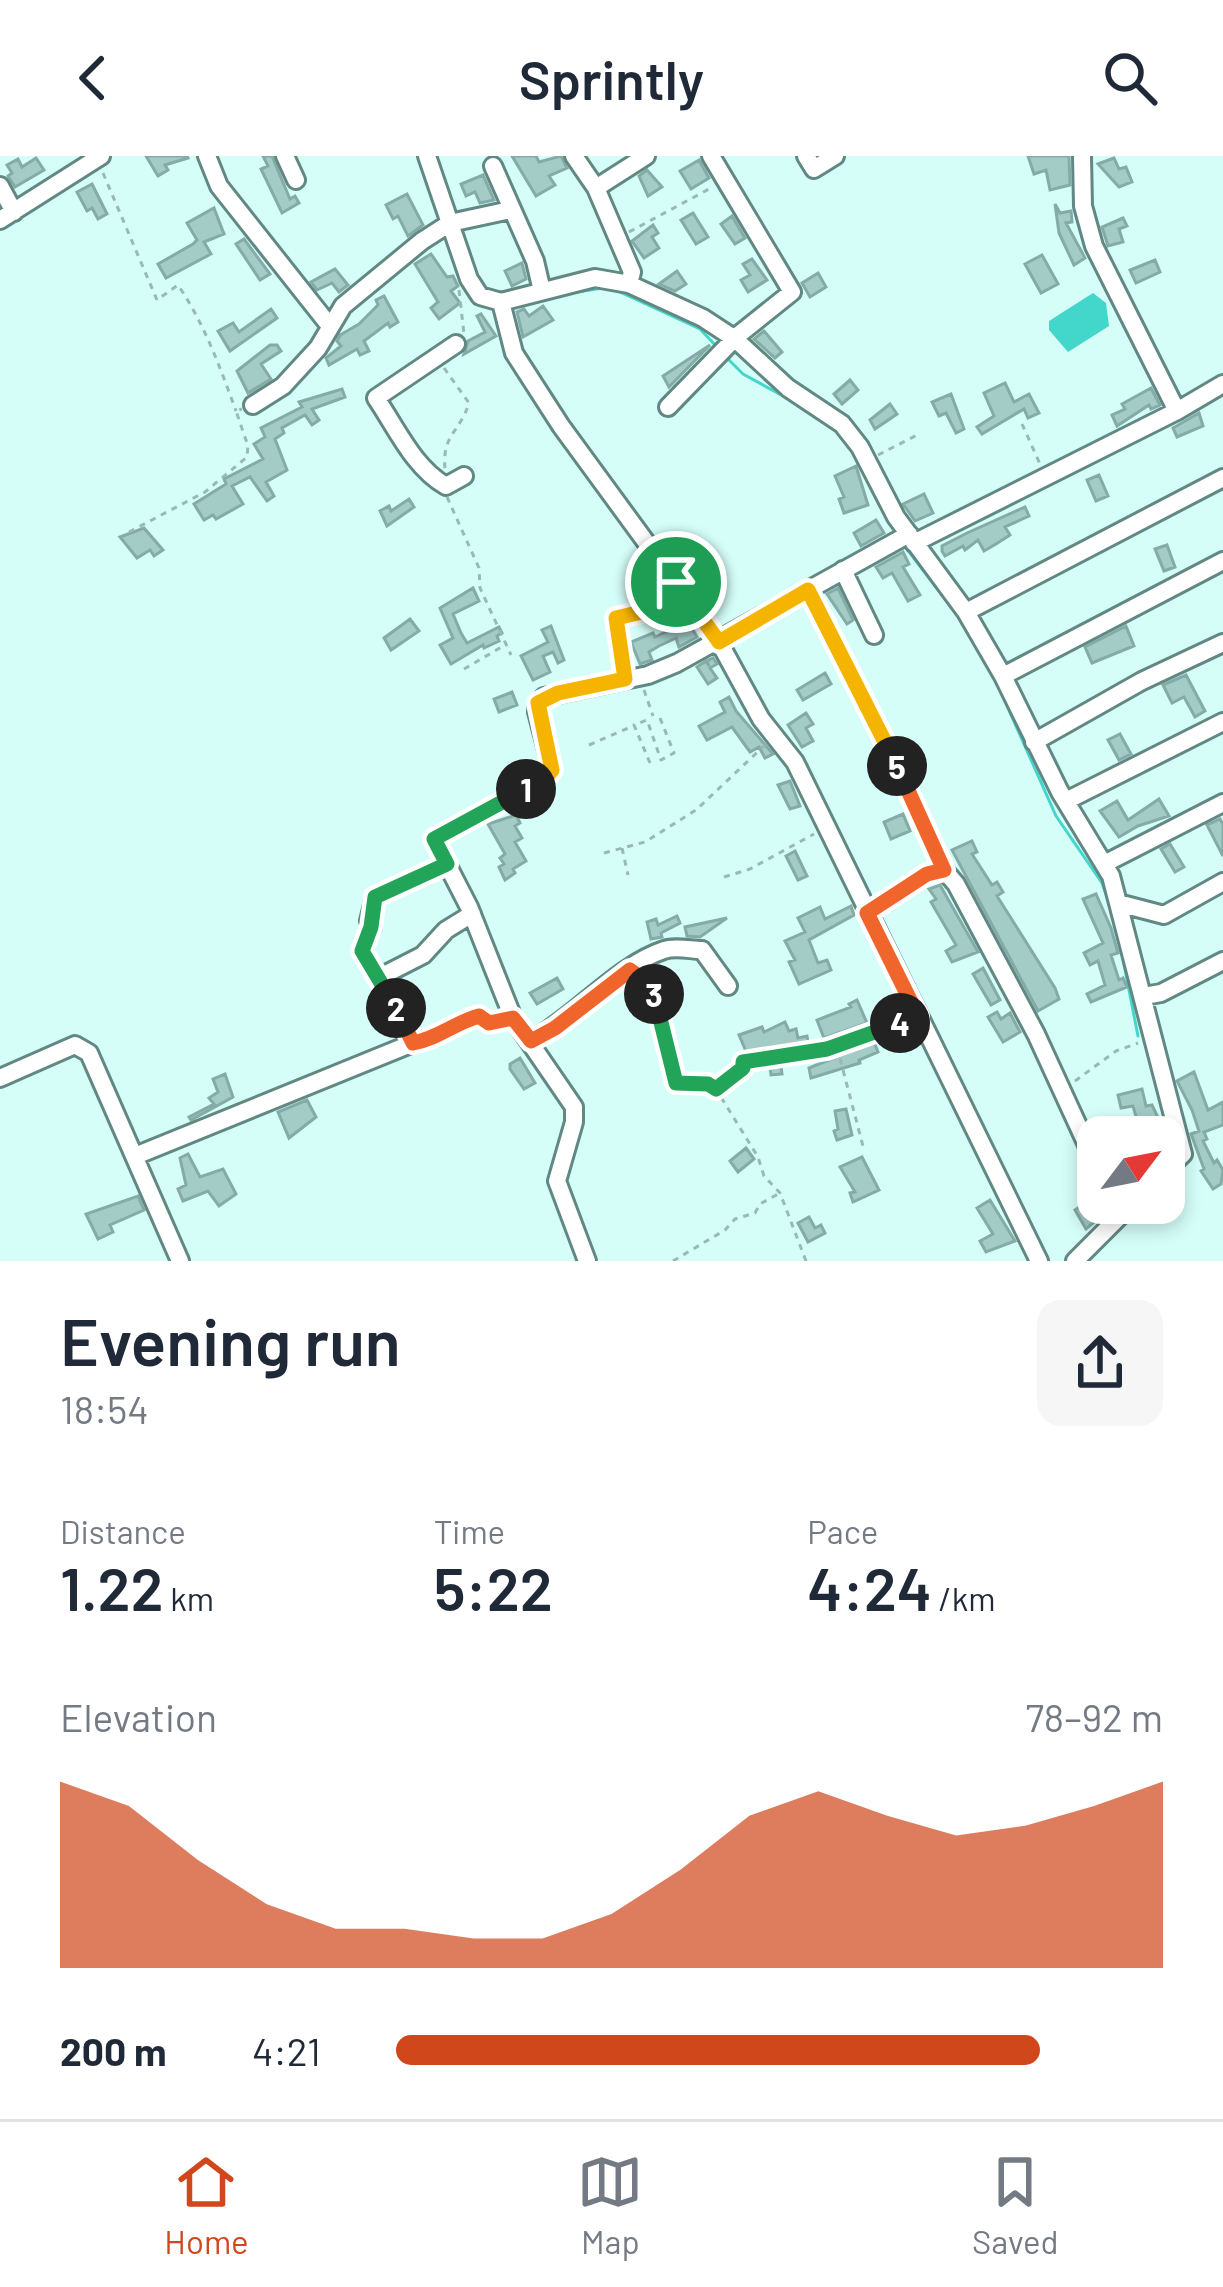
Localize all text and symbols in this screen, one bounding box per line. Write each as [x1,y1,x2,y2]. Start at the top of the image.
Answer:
icon: back [60,45,126,111]
icon: search [1097,45,1163,111]
text: Sprintly [519,46,704,111]
pin [625,531,727,633]
icon: arrive [643,549,709,615]
pin: 5 [867,736,927,796]
text: 5 [888,746,906,786]
pin: 1 [496,759,556,819]
text: 1 [520,769,532,809]
pin: 3 [624,964,684,1024]
text: 3 [645,974,663,1014]
pin: 2 [366,978,426,1038]
text: 2 [387,988,405,1028]
pin: 4 [870,993,930,1053]
text: 4 [890,1003,910,1043]
north arrow [1077,1116,1185,1224]
map controls [1077,1116,1185,1224]
text: Evening run [60,1300,401,1379]
button: share [1037,1300,1163,1426]
text: 18:54 [60,1385,149,1432]
text: Distance [60,1511,186,1551]
text: Time [434,1511,505,1551]
text: Pace [807,1511,878,1551]
text: 1.22 [60,1551,164,1623]
text: 5:22 [434,1551,553,1623]
text: 4:24 [807,1551,932,1623]
text: km [164,1578,214,1618]
text: /km [932,1578,996,1618]
text: Elevation [60,1693,217,1740]
text: 78–92 m [1025,1693,1163,1740]
text: 200 m [60,2027,167,2074]
text: 4:21 [252,2027,321,2074]
tab: Home [164,2149,249,2261]
tab: Map [577,2149,643,2261]
tab: Saved [972,2149,1059,2261]

